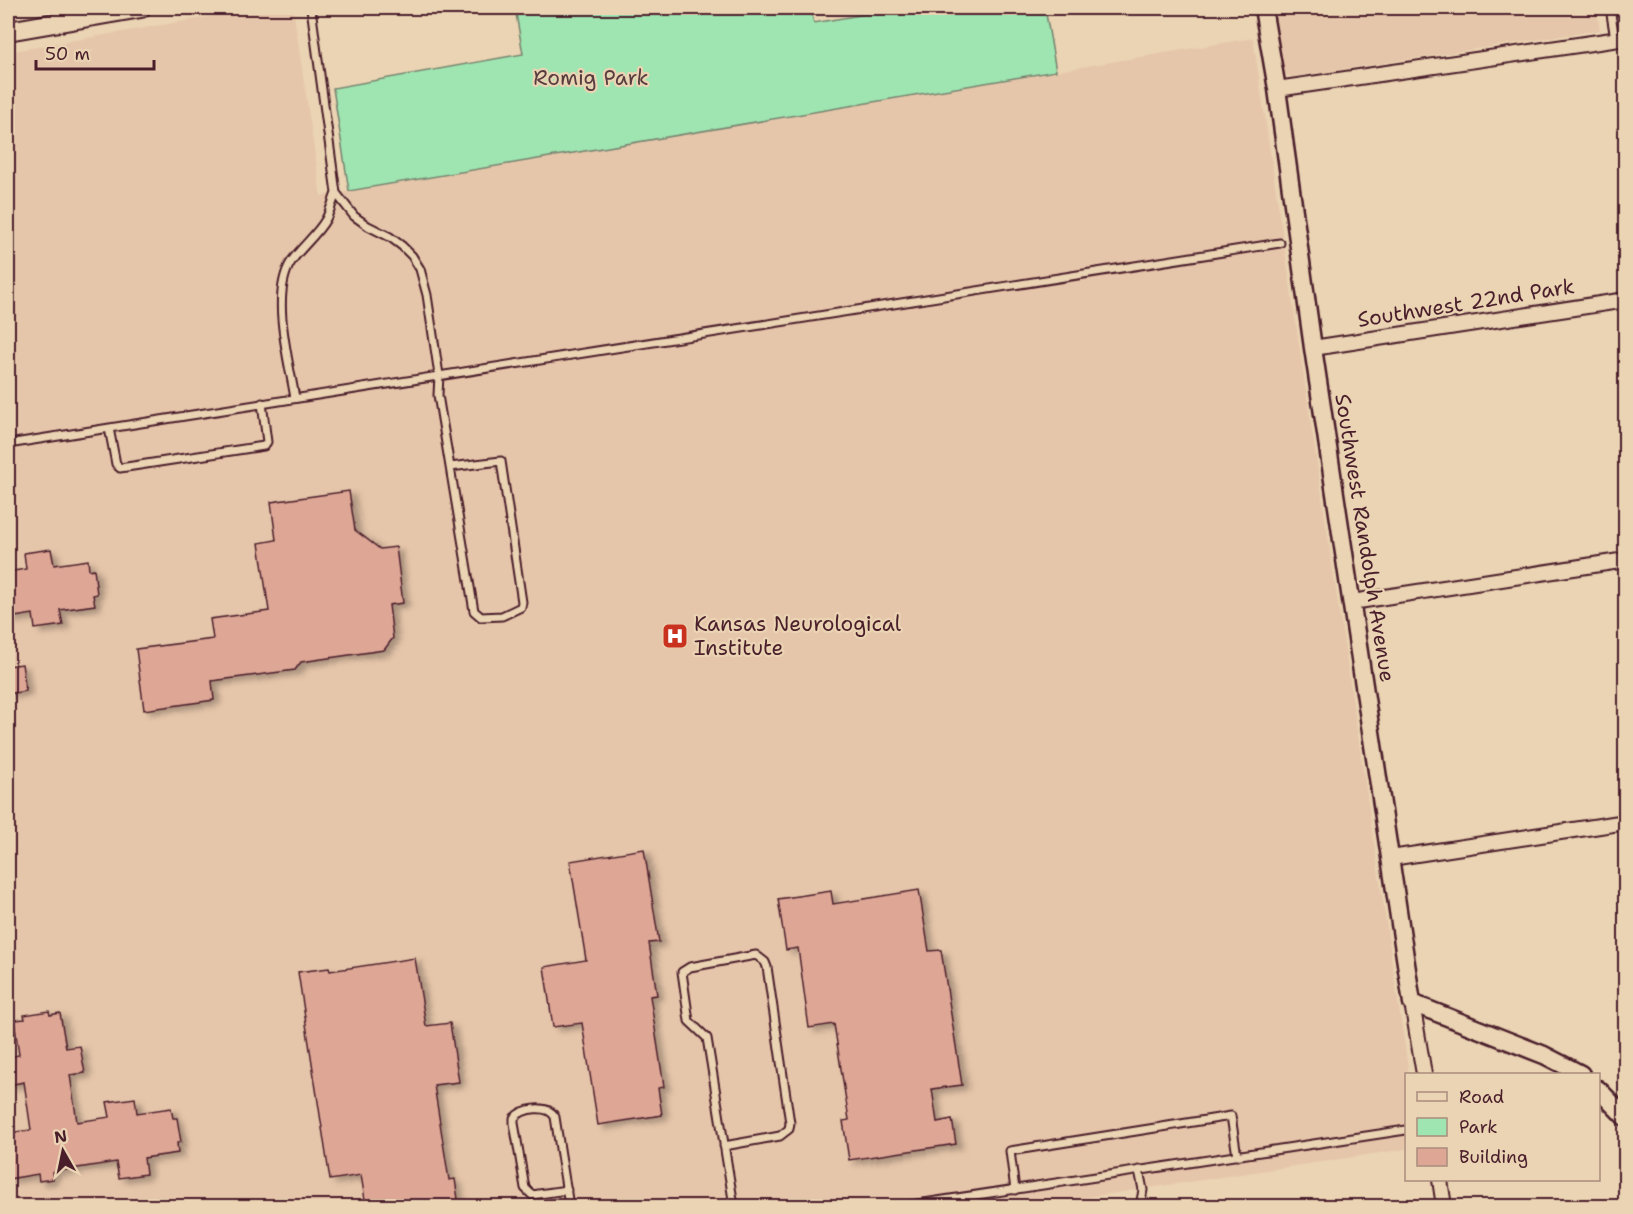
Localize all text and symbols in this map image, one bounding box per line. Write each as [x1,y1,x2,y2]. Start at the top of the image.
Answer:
scale bar [36,33,154,71]
text: 50 m [45,42,90,66]
park label: Romig Park [533,64,649,92]
street label: Southwest 22nd Park [1355,272,1577,334]
street label: Southwest Randolph Avenue [1328,392,1402,684]
place label: Kansas Neurological Institute [694,610,902,662]
hospital icon: Kansas Neurological Institute [660,621,690,651]
legend [1405,1073,1600,1181]
text: Road [1459,1085,1504,1109]
text: Park [1459,1115,1498,1139]
north arrow [33,1121,93,1181]
text: N [53,1125,69,1148]
text: Building [1459,1145,1528,1169]

